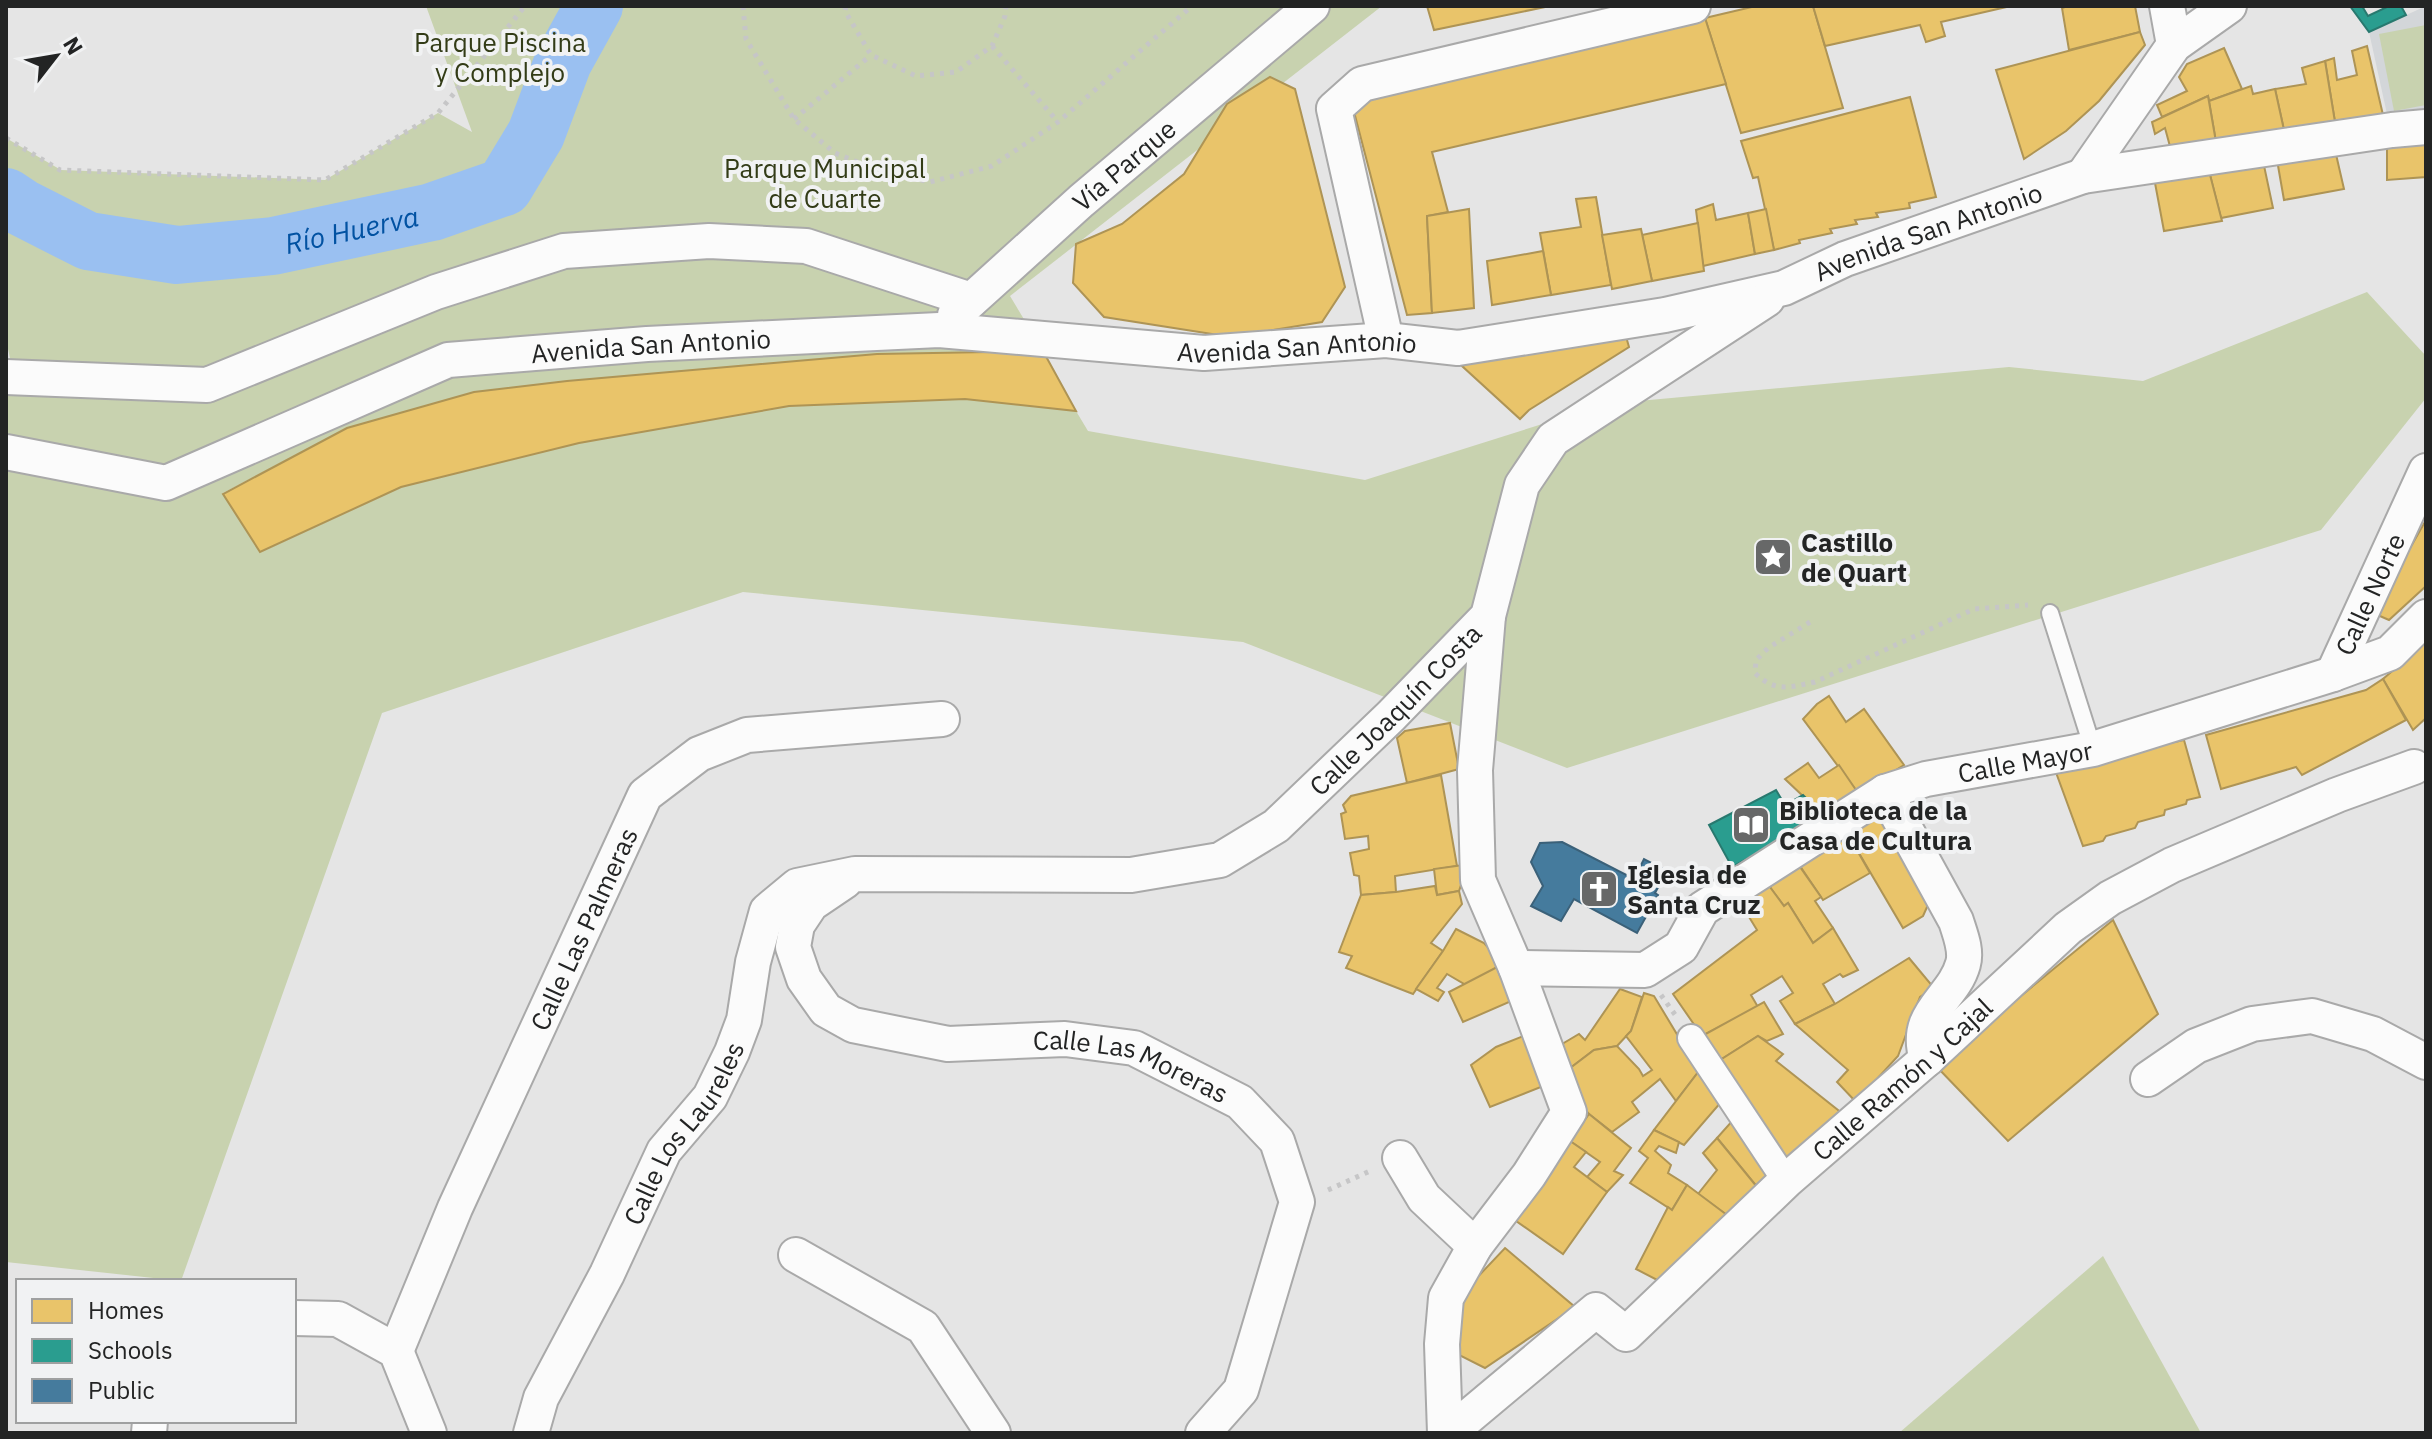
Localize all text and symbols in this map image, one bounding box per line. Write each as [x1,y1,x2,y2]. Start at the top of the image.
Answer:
north arrow [16,16,96,96]
park label: Parque Piscina y Complejo [414,25,586,89]
text: N [57,31,90,60]
street label: Vía Parque [1065,111,1183,218]
park label: Parque Municipal de Cuarte [724,151,926,215]
street label: Avenida San Antonio [1808,175,2046,288]
water label: Río Huerva [281,197,422,262]
street label: Avenida San Antonio [530,321,772,370]
street label: Avenida San Antonio [1176,323,1419,370]
place label: Castillo de Quart [1801,525,1907,589]
street label: Calle Norte [2327,528,2412,660]
place icon: Castillo de Quart [1752,536,1794,578]
street label: Calle Joaquín Costa [1302,616,1489,802]
street label: Calle Mayor [1955,732,2096,790]
place label: Biblioteca de la Casa de Cultura [1779,793,1972,857]
library icon: Biblioteca de la Casa de Cultura [1730,804,1772,846]
street label: Calle Las Palmeras [522,822,645,1036]
place label: Iglesia de Santa Cruz [1627,857,1761,921]
church icon: Iglesia de Santa Cruz [1578,868,1620,910]
street label: Calle Ramón y Cajal [1805,990,1999,1168]
street label: Calle Las Moreras [1032,1022,1234,1110]
street label: Calle Los Laureles [615,1037,751,1230]
legend [16,1279,296,1423]
text: Homes [88,1294,164,1326]
text: Schools [88,1334,173,1366]
text: Public [88,1374,155,1406]

